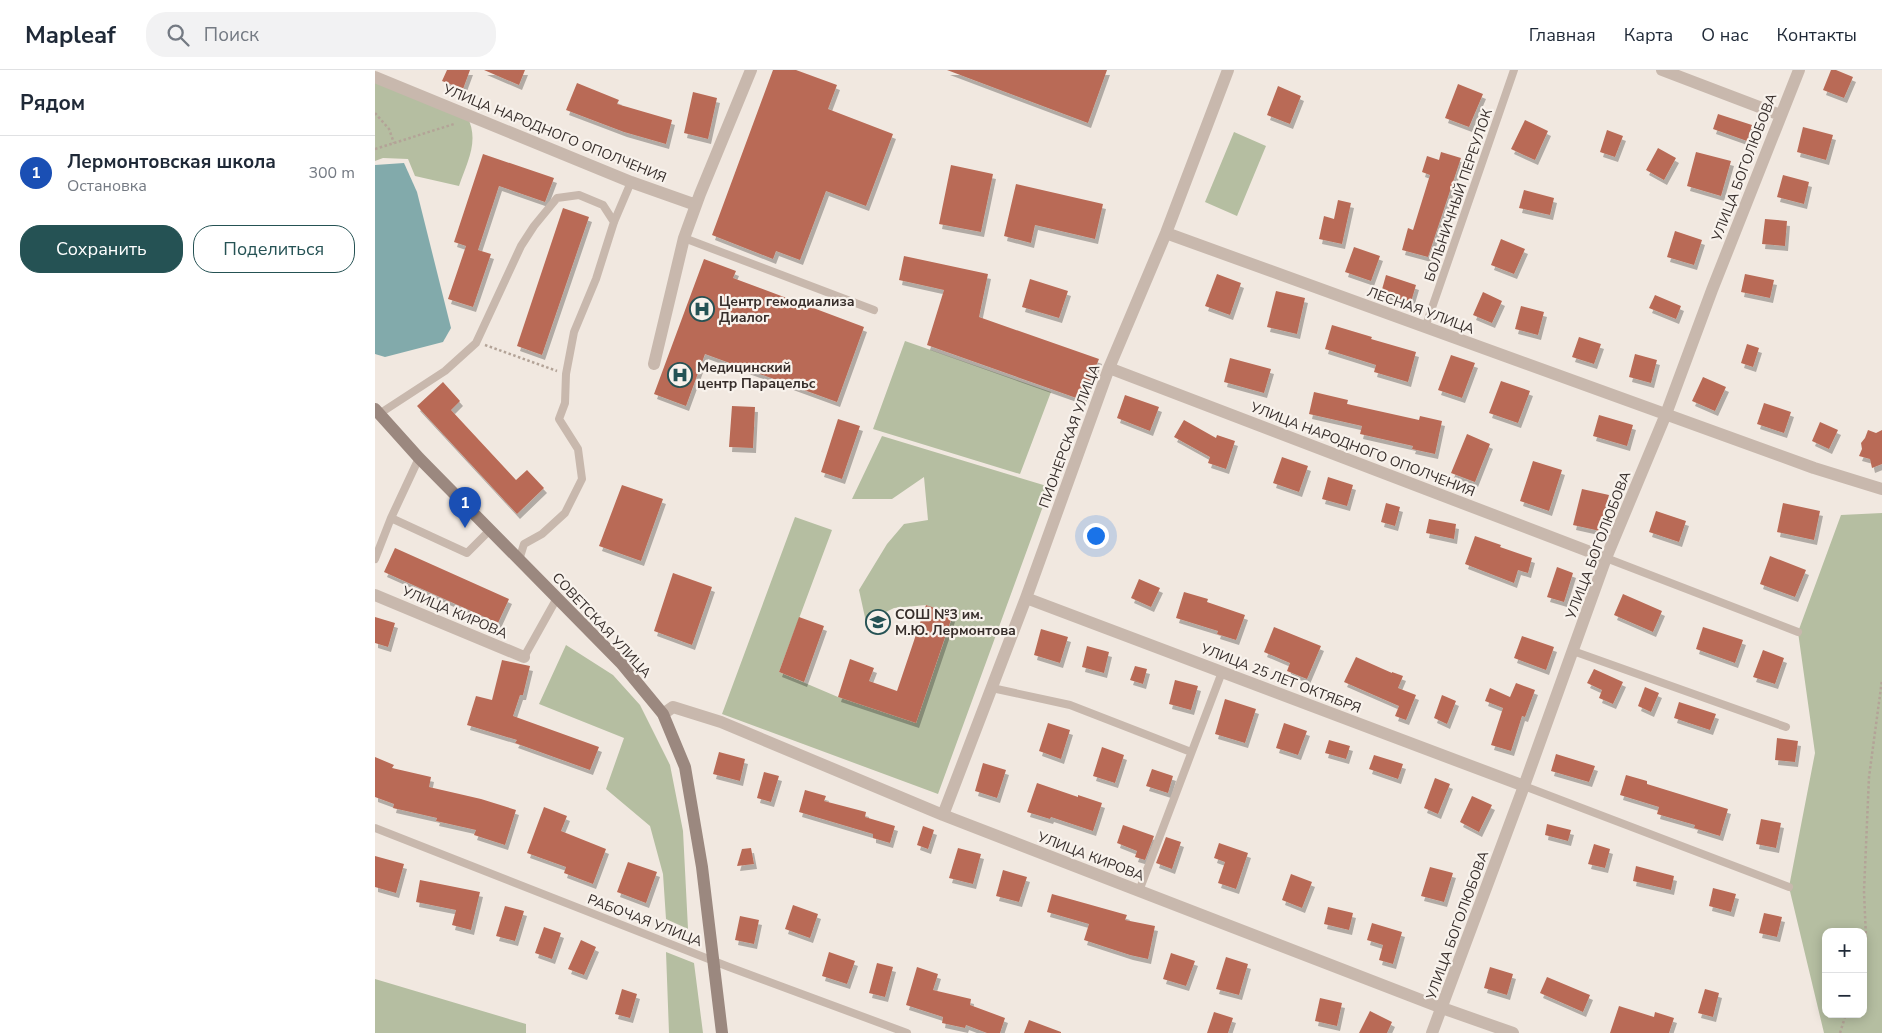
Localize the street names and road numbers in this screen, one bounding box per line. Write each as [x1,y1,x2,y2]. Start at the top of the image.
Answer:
street label: УЛИЦА НАРОДНОГО ОПОЛЧЕНИЯ [439,79,669,187]
street label: УЛИЦА БОГОЛЮБОВА [1707,91,1781,245]
street label: БОЛЬНИЧНЫЙ ПЕРЕУЛОК [1420,106,1497,284]
street label: ЛЕСНАЯ УЛИЦА [1365,282,1477,339]
street label: ПИОНЕРСКАЯ УЛИЦА [1035,362,1104,511]
street label: УЛИЦА НАРОДНОГО ОПОЛЧЕНИЯ [1247,397,1478,501]
street label: УЛИЦА БОГОЛЮБОВА [1561,469,1635,623]
street label: СОВЕТСКАЯ УЛИЦА [548,569,656,682]
street label: УЛИЦА КИРОВА [398,581,511,643]
street label: УЛИЦА 25 ЛЕТ ОКТЯБРЯ [1197,639,1364,718]
street label: УЛИЦА КИРОВА [1034,827,1147,886]
street label: УЛИЦА БОГОЛЮБОВА [1421,848,1493,1003]
street label: РАБОЧАЯ УЛИЦА [585,890,705,951]

